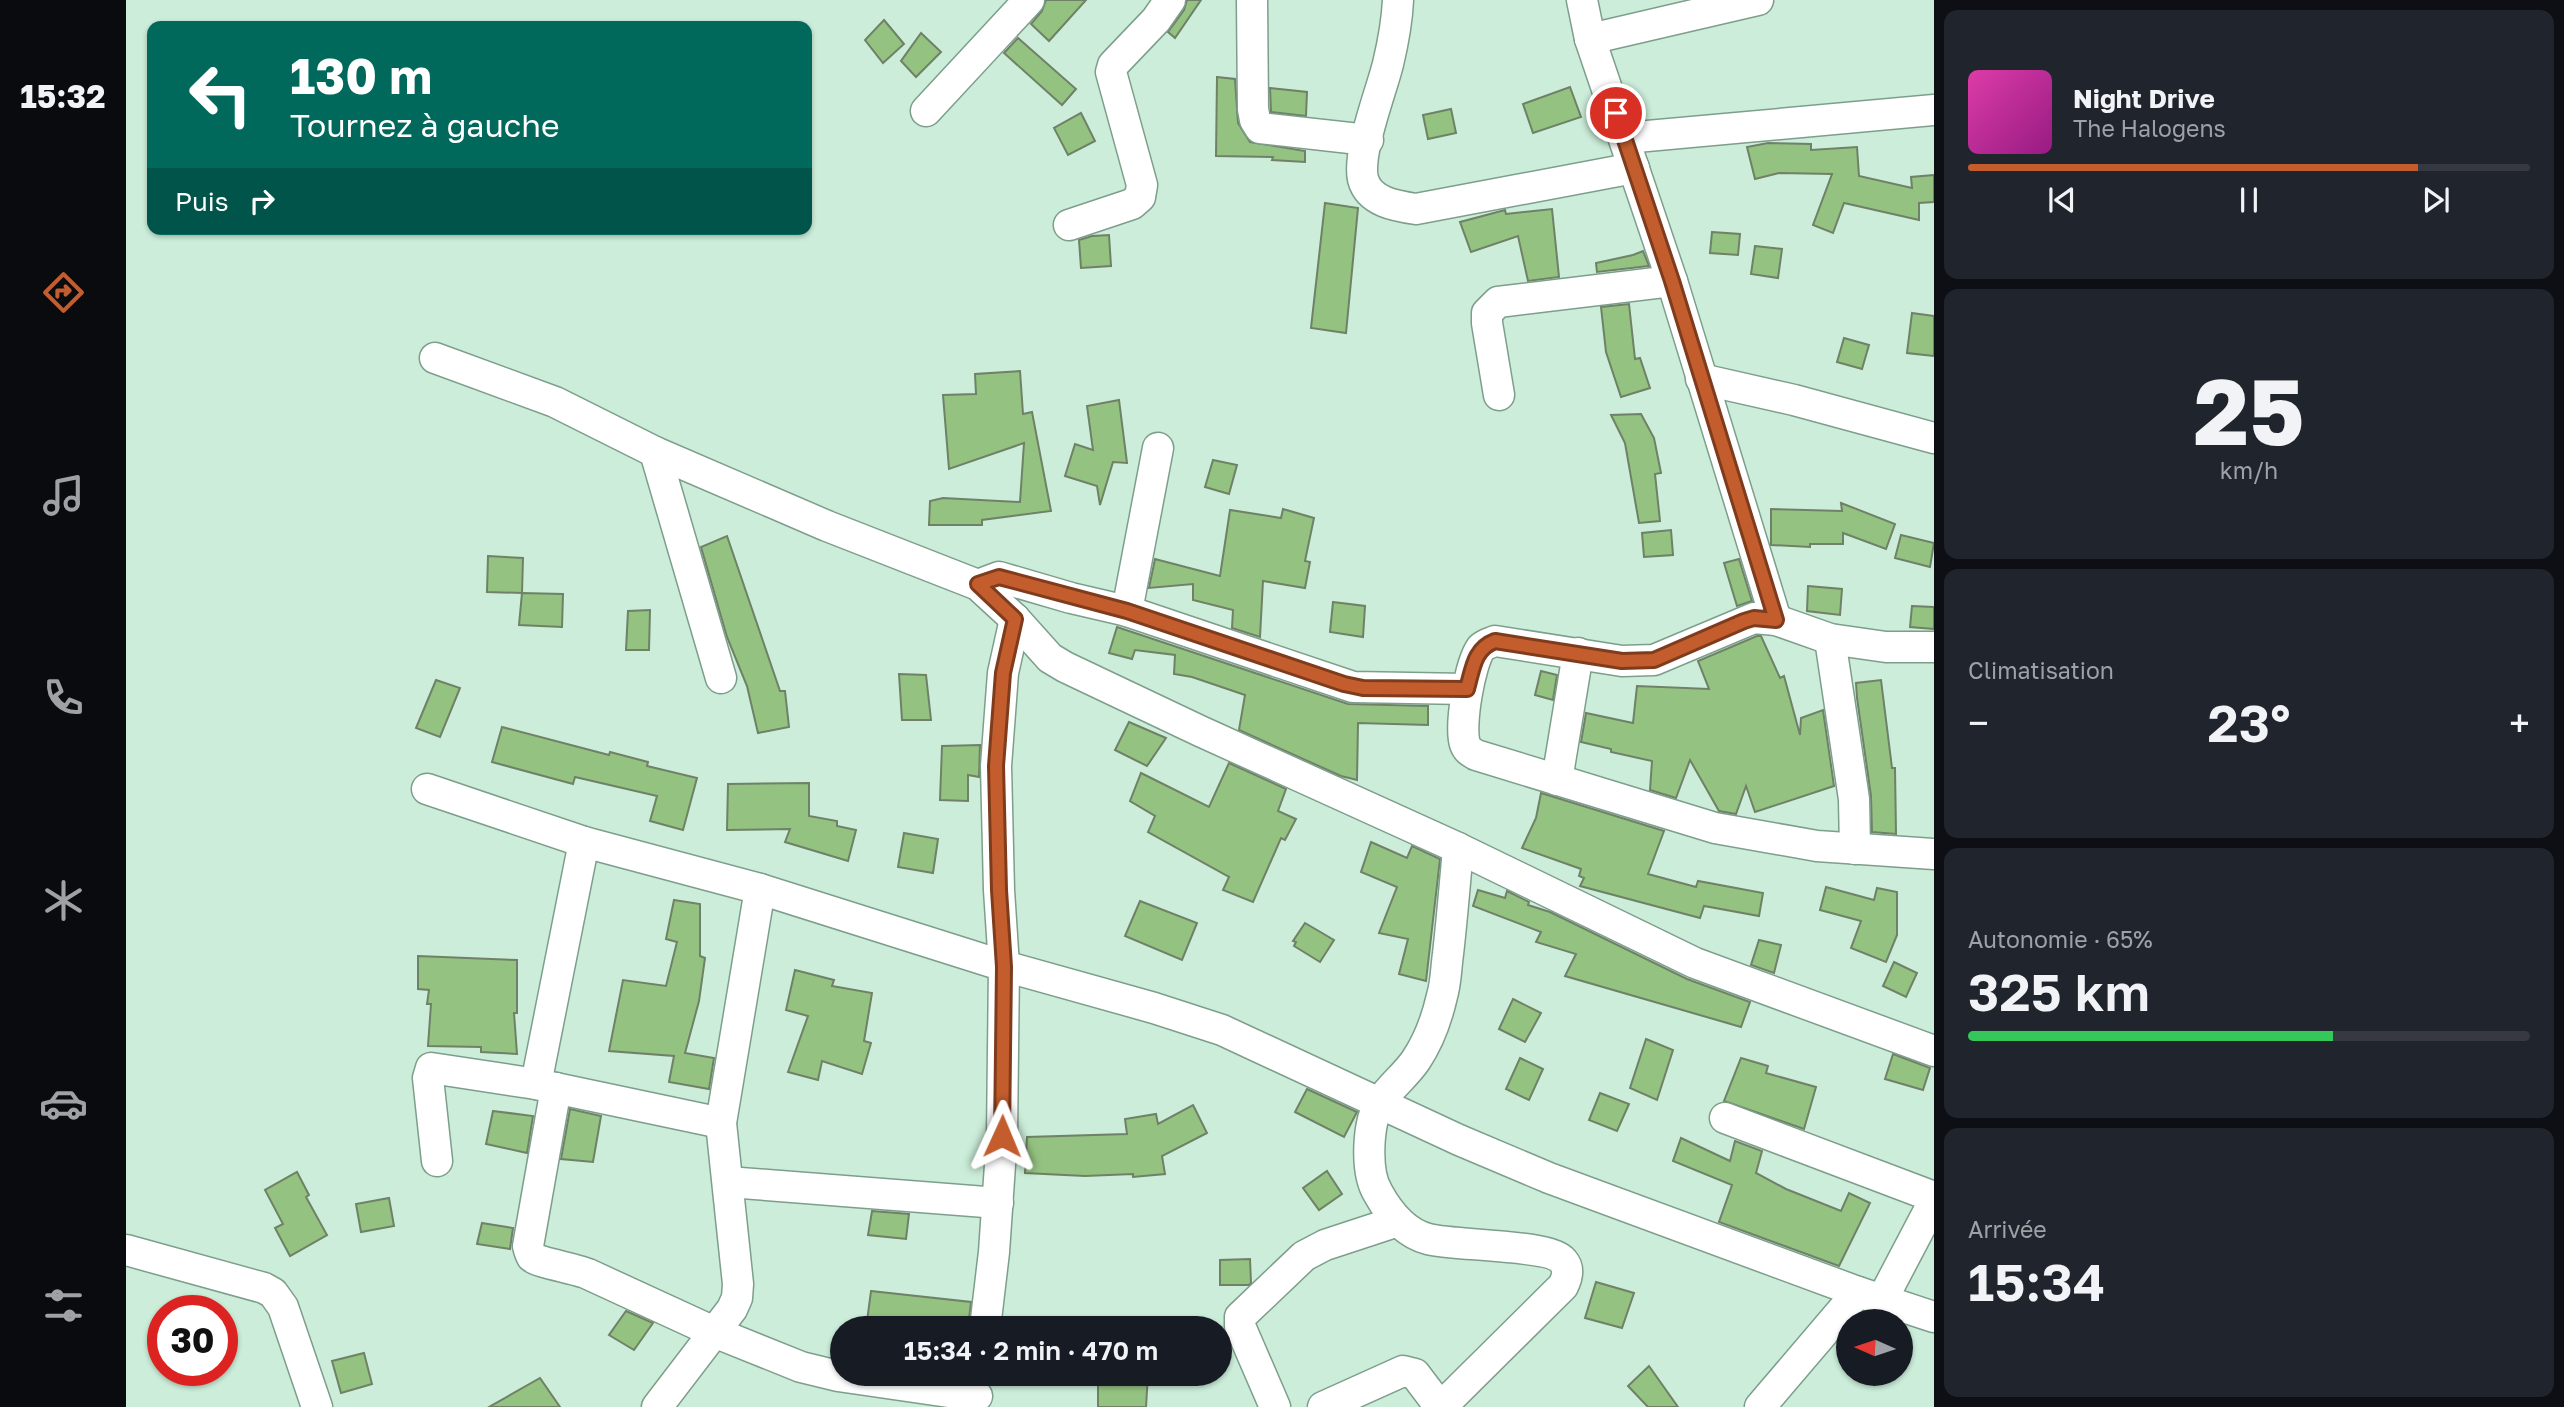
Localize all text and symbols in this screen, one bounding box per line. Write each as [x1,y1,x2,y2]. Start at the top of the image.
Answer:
text: 130 m [290,46,432,105]
icon: left [175,49,266,140]
text: 15:32 [20,77,106,115]
pin [1586,83,1646,143]
text: Night Drive [2073,83,2215,114]
icon: arrive [1597,94,1635,132]
text: Tournez à gauche [290,106,559,144]
text: The Halogens [2073,114,2226,142]
icon: previous [2043,181,2081,219]
icon: pause [2230,181,2268,219]
icon: next [2417,181,2455,219]
icon: right [243,182,281,220]
text: Puis [175,186,229,217]
icon: directions [39,268,88,317]
text: 25 [2193,356,2305,465]
text: km/h [2220,456,2278,484]
icon: music [39,471,88,520]
text: Climatisation [1968,656,2114,684]
icon: phone [39,673,88,722]
text: 23° [2208,691,2290,753]
text: − [1968,700,1989,745]
text: + [2509,700,2530,745]
icon: climate [39,876,88,925]
text: Autonomie · 65% [1968,925,2153,953]
text: 325 km [1968,960,2150,1022]
icon: car [39,1079,88,1128]
position arrow [965,1099,1039,1173]
text: Arrivée [1968,1215,2047,1243]
text: 15:34 [1968,1250,2106,1312]
icon: filters [39,1281,88,1330]
speed limit sign: 30 [147,1295,238,1386]
north arrow [1836,1309,1913,1386]
map controls [1836,1309,1913,1386]
text: 15:34 · 2 min · 470 m [904,1335,1158,1366]

